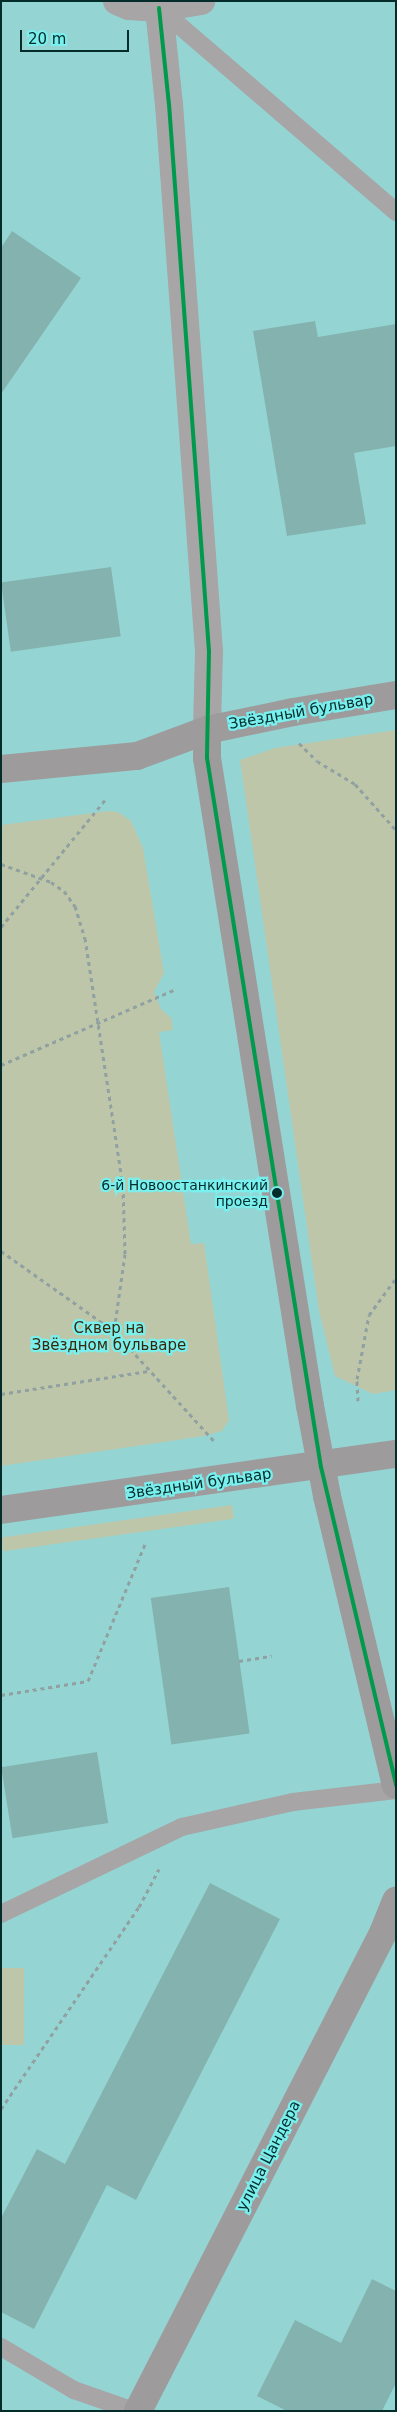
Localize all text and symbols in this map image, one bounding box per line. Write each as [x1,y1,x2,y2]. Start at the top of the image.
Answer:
scale bar [22,20,131,52]
text: 20 m [28,30,66,48]
street label: Звёздный бульвар [227,690,375,734]
place label: 6-й Новоостанкинский проезд [101,1177,268,1210]
marker: 6-й Новоостанкинский проезд [272,1188,282,1198]
park label: Сквер на Звёздном бульваре [32,1319,186,1354]
street label: Звёздный бульвар [125,1465,273,1503]
street label: улица Цандера [233,2098,305,2214]

